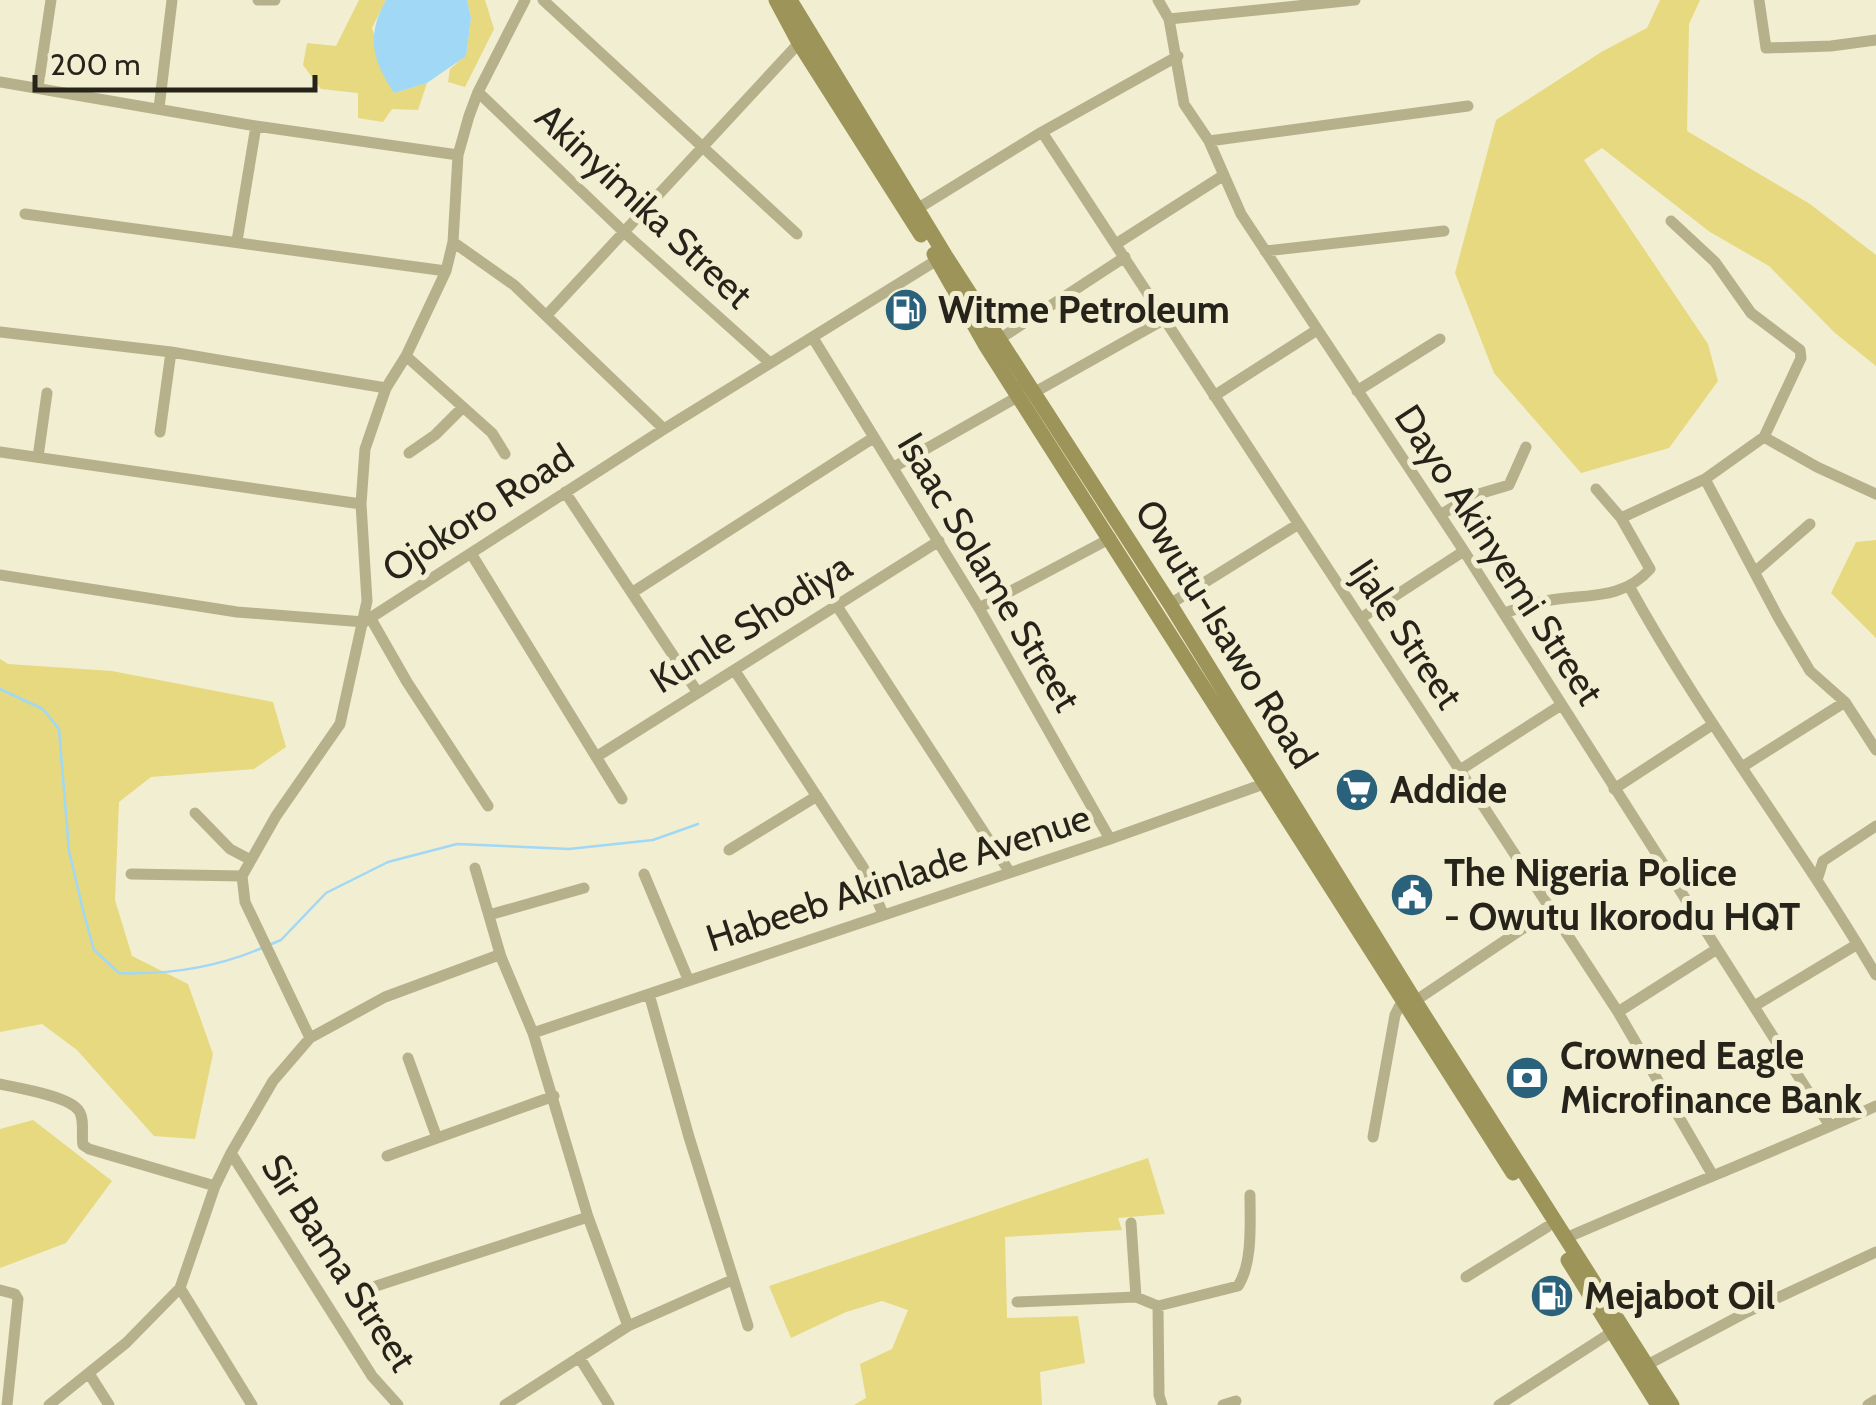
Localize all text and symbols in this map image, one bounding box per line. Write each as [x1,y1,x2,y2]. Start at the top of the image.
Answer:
scale bar [35,30,315,92]
text: 200 m [50,46,141,83]
street label: Akinyimika Street [526,93,763,318]
place label: Witme Petroleum [938,286,1230,333]
fuel station icon: Witme Petroleum [883,287,929,333]
street label: Dayo Akinyemi Street [1385,396,1614,714]
street label: Isaac Solame Street [888,424,1091,720]
street label: Ojokoro Road [373,433,582,592]
street label: Owutu-Isawo Road [1125,491,1328,777]
street label: Kunle Shodiya [641,542,860,703]
street label: Ijale Street [1339,550,1474,718]
place label: Addide [1390,766,1507,813]
supermarket icon: Addide [1334,767,1380,813]
street label: Habeeb Akinlade Avenue [700,793,1096,962]
place label: The Nigeria Police - Owutu Ikorodu HQT [1444,849,1800,940]
public building icon: The Nigeria Police - Owutu Ikorodu HQT [1389,872,1435,918]
place label: Crowned Eagle Microfinance Bank [1560,1032,1863,1123]
bank icon: Crowned Eagle Microfinance Bank [1504,1055,1550,1101]
street label: Sir Bama Street [252,1145,427,1380]
place label: Mejabot Oil [1584,1272,1775,1319]
fuel station icon: Mejabot Oil [1529,1273,1575,1319]

